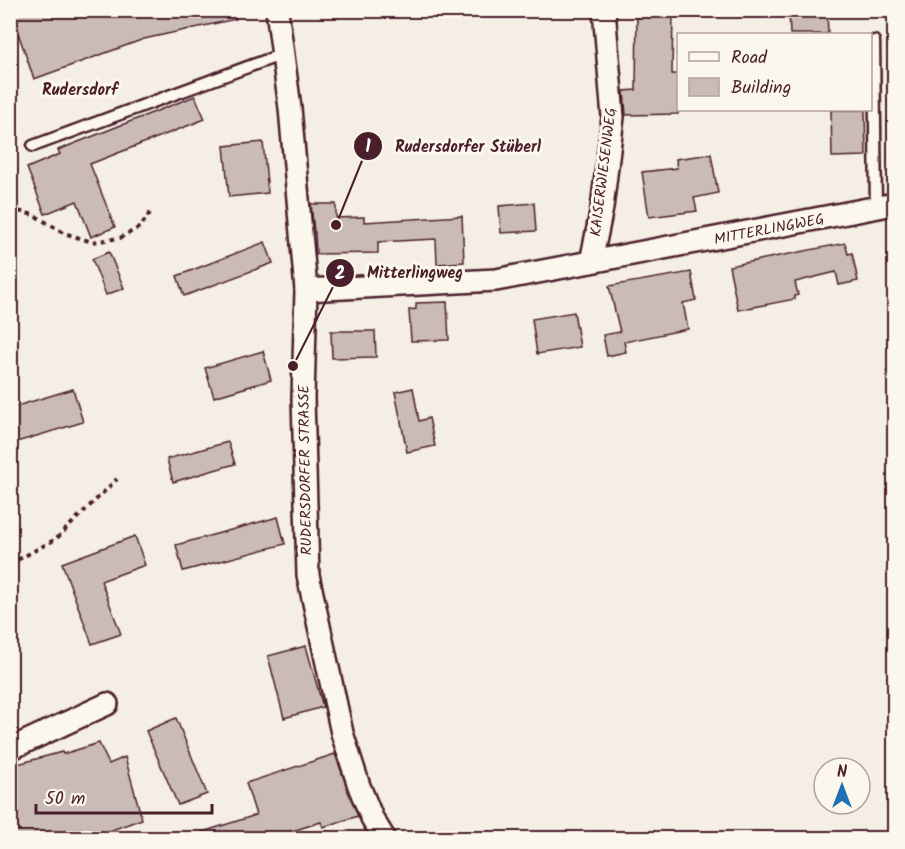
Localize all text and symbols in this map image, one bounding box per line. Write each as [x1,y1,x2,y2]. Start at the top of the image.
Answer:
legend [677,33,872,111]
text: Road [731,44,768,73]
text: Building [731,74,791,103]
district label: Rudersdorf [42,78,120,103]
street label: KAISERWIESENWEG [584,106,624,238]
callout: Rudersdorfer Stüberl [353,129,553,163]
text: 1 [365,133,371,162]
text: Rudersdorfer Stüberl [395,135,542,160]
street label: MITTERLINGWEG [712,208,826,252]
callout: Mitterlingweg [325,256,475,290]
text: 2 [335,260,345,289]
text: Mitterlingweg [367,261,463,286]
street label: RUDERSDORFER STRASSE [292,383,319,555]
north arrow [812,756,872,816]
text: N [837,760,847,785]
scale bar [36,777,212,815]
text: 50 m [45,785,85,814]

